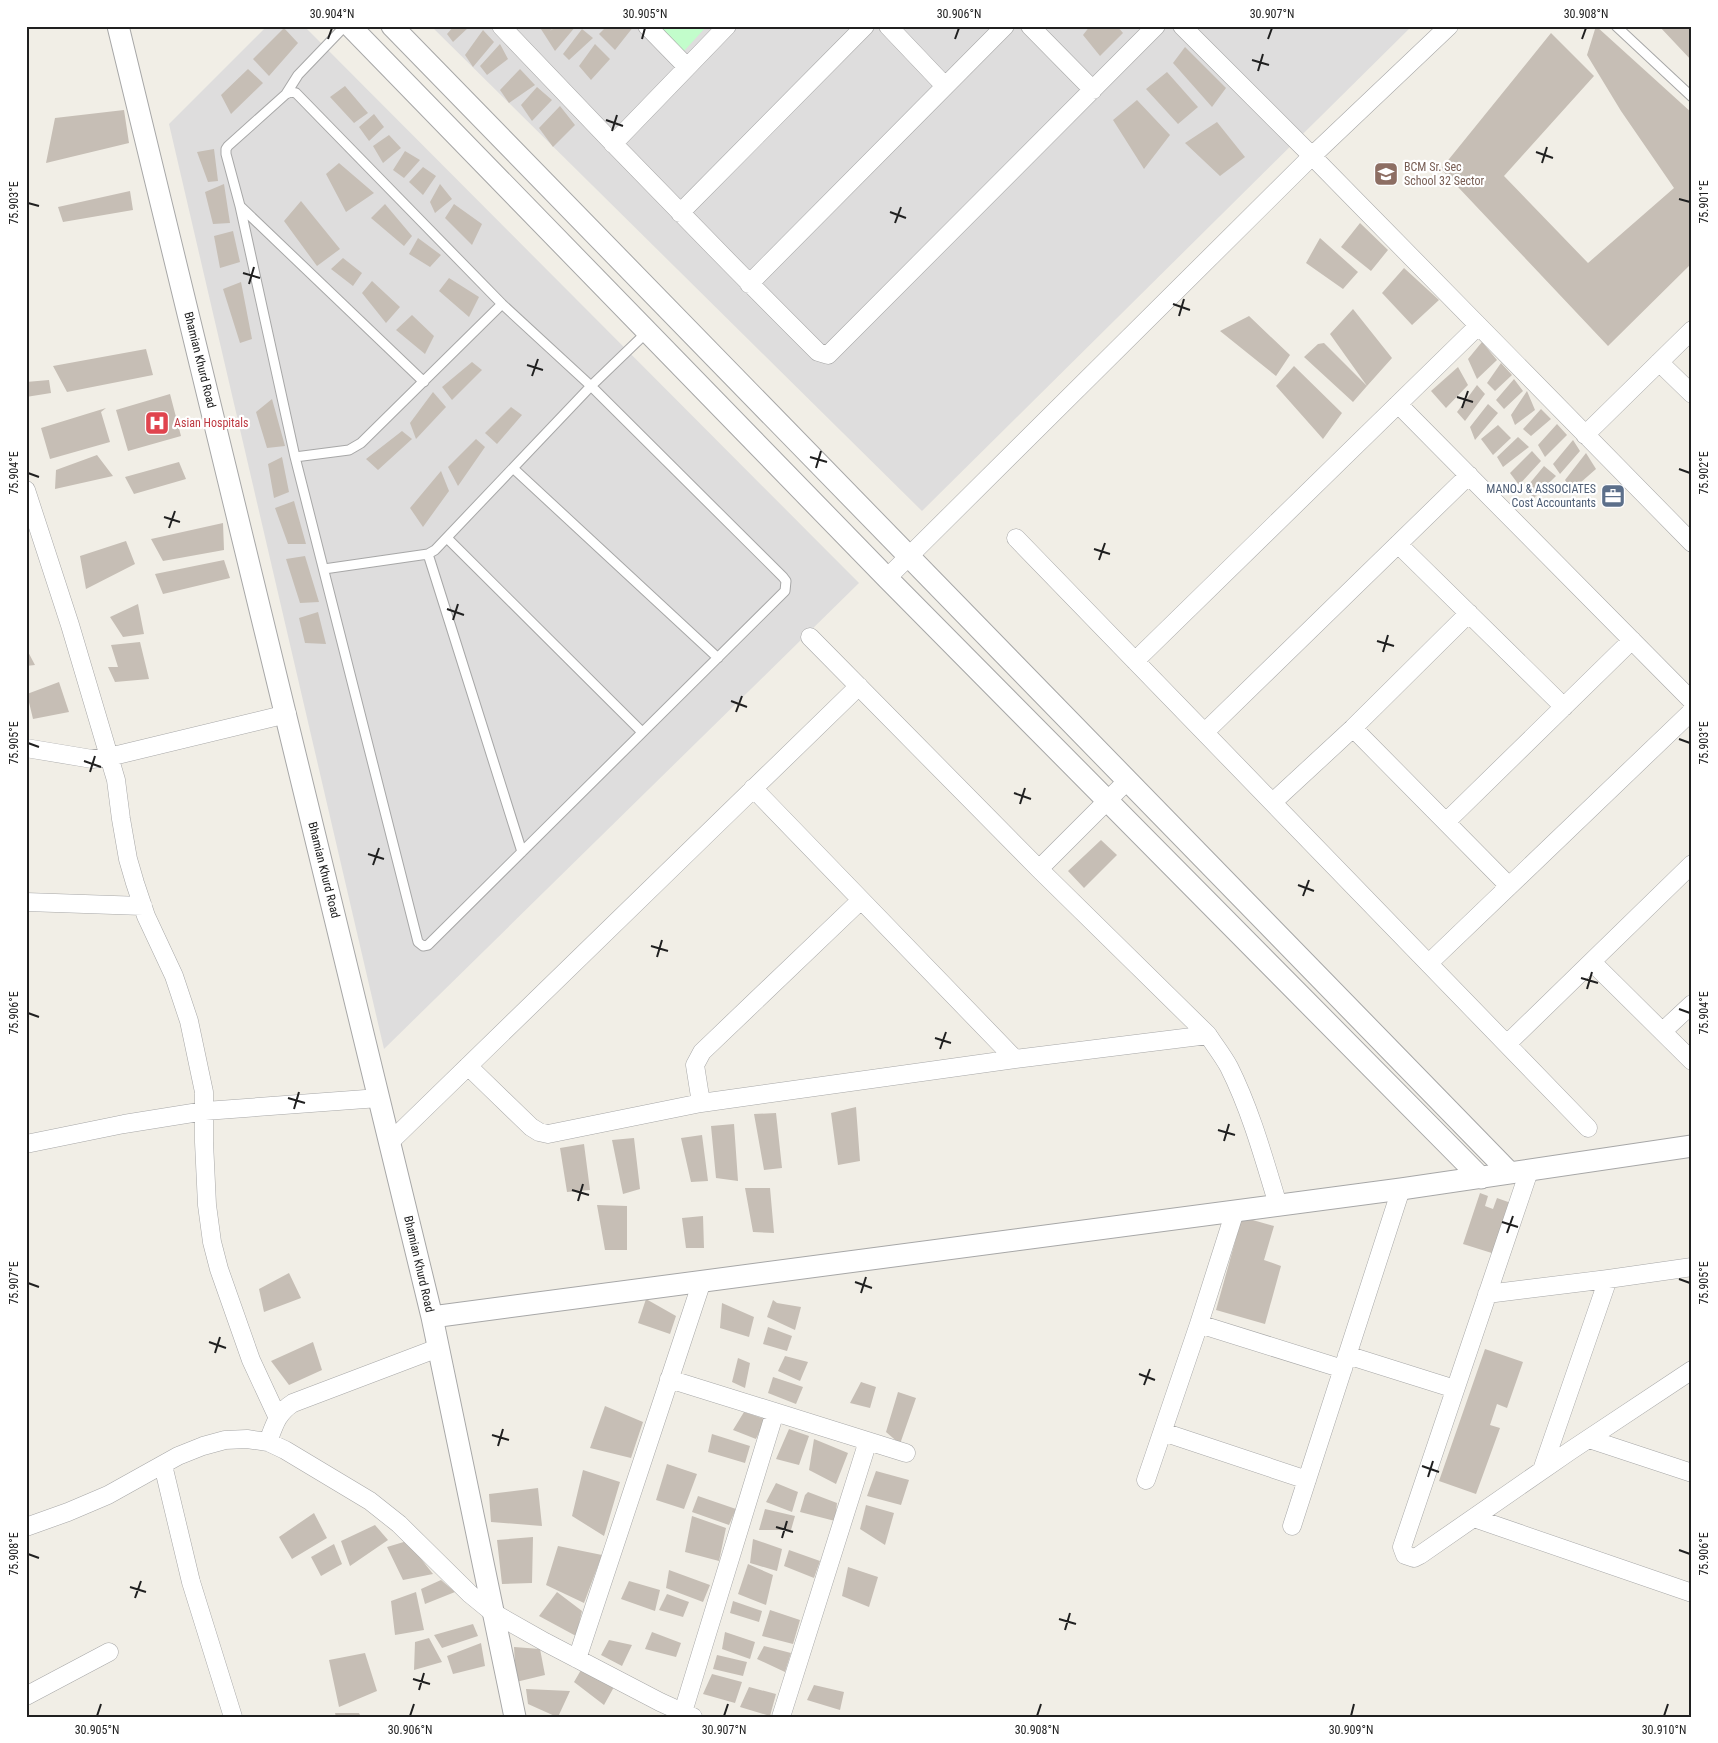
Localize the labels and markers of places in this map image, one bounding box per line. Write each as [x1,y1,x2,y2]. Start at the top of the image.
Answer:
place label: BCM Sr. Sec School 32 Sector [1404,160,1485,188]
school or university icon: BCM Sr. Sec School 32 Sector [1373,161,1399,187]
hospital icon: Asian Hospitals [144,410,170,436]
place label: Asian Hospitals [174,416,249,430]
place label: MANOJ & ASSOCIATES Cost Accountants [1486,482,1596,510]
office icon: MANOJ & ASSOCIATES Cost Accountants [1600,483,1626,509]

